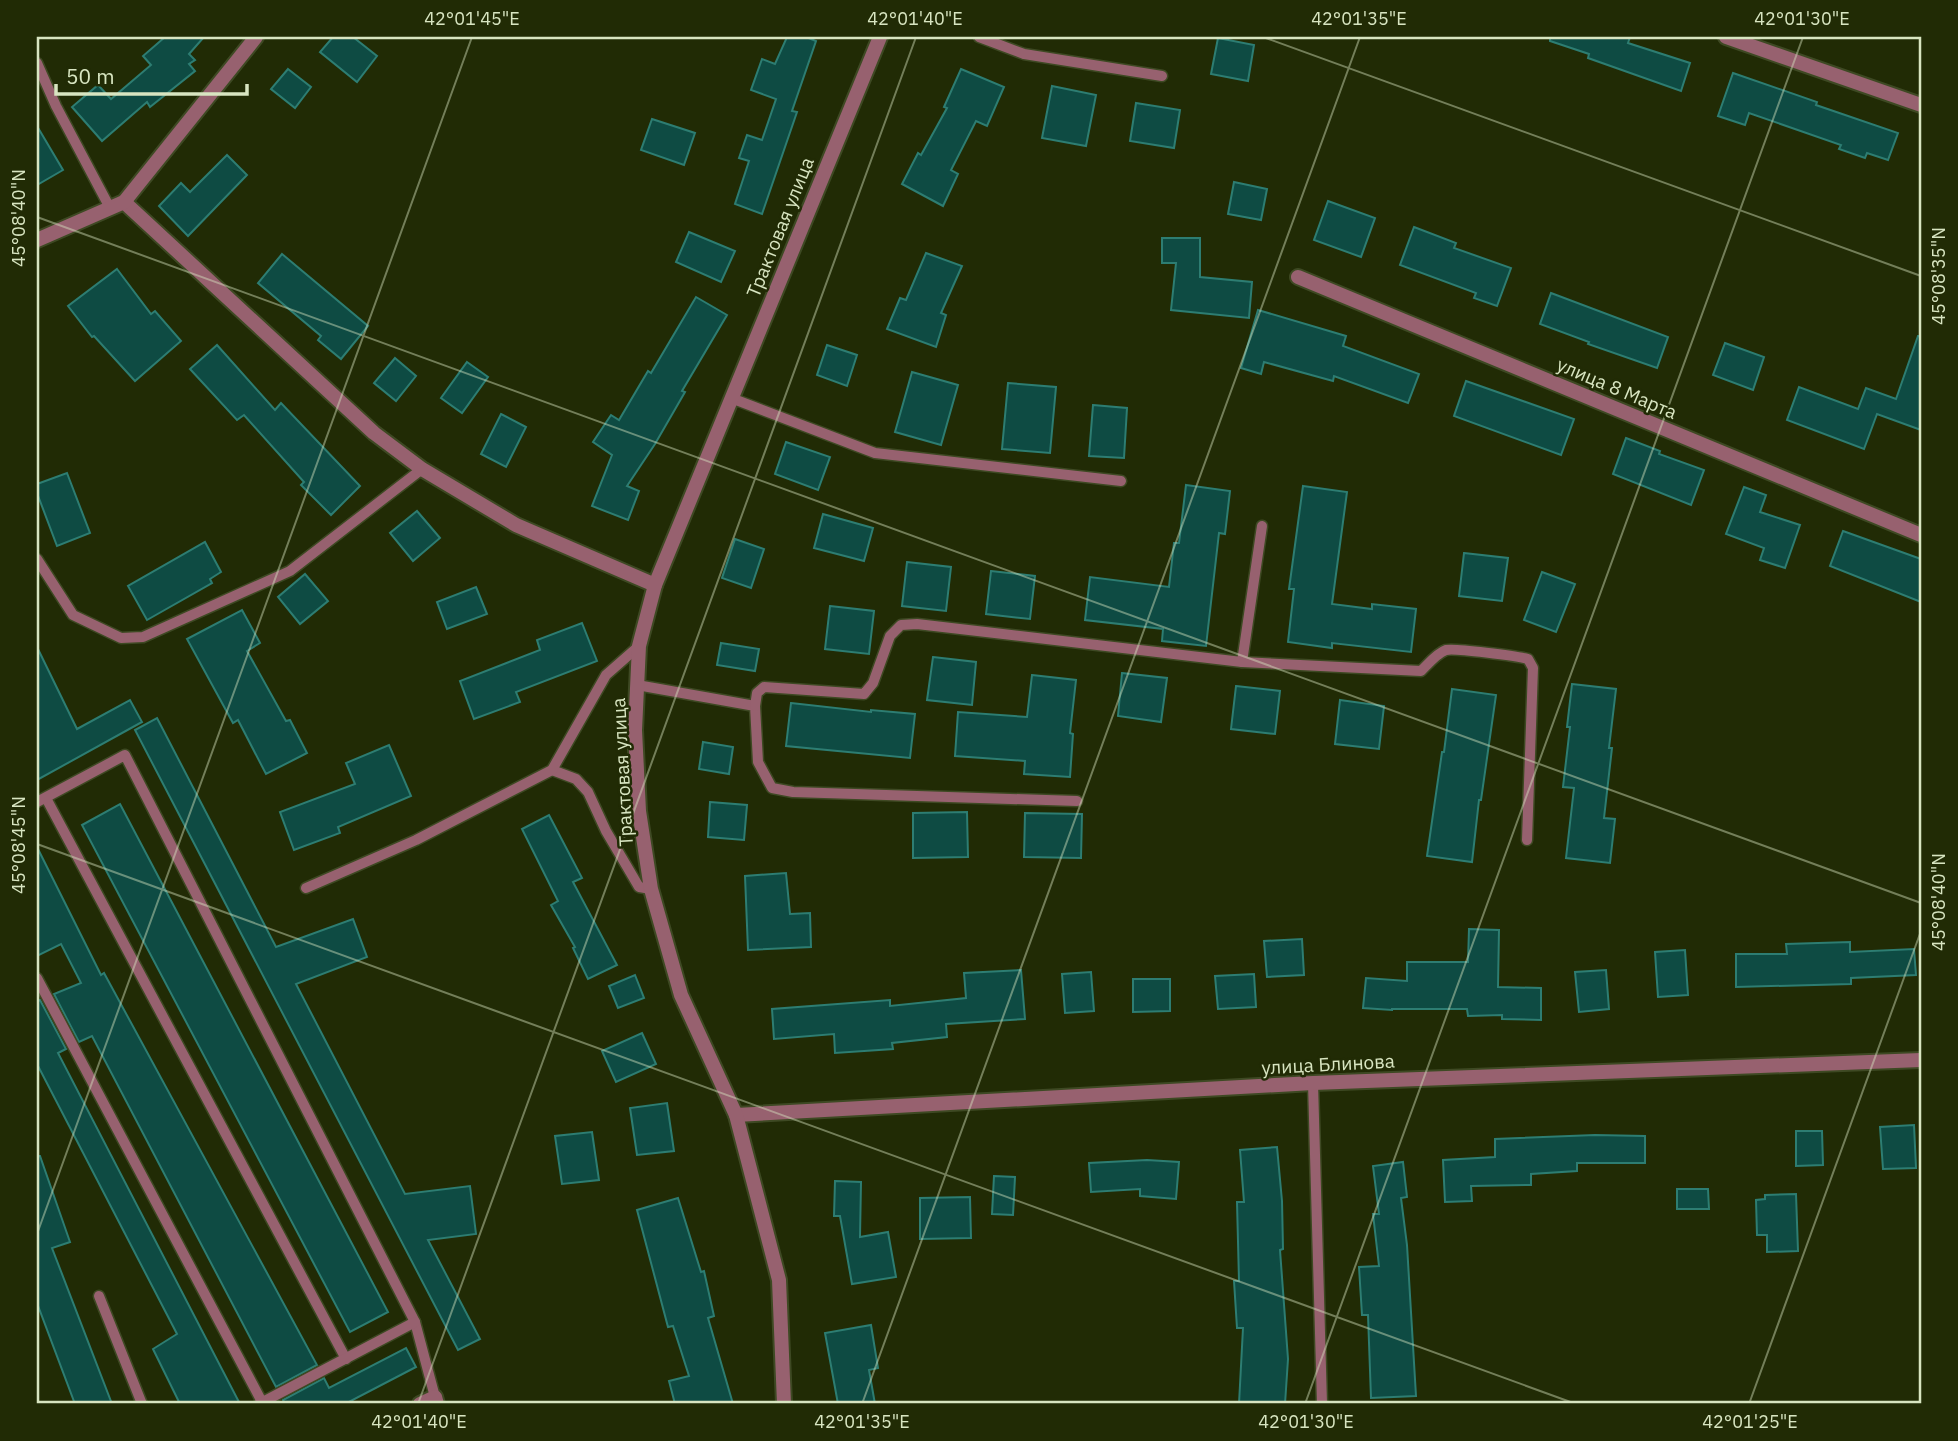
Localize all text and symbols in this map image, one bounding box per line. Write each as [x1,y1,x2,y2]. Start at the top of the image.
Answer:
text: 42°01'45"E [424,7,520,30]
text: 42°01'40"E [867,7,963,30]
text: 42°01'35"E [1311,7,1407,30]
text: 42°01'30"E [1754,7,1850,30]
scale bar [56,52,247,96]
text: 50 m [66,62,115,90]
street label: Трактовая улица [741,153,819,301]
text: 45°08'40"N [7,169,30,267]
text: 45°08'35"N [1927,227,1950,325]
street label: улица 8 Марта [1553,352,1681,424]
street label: Трактовая улица [606,697,638,847]
text: 45°08'45"N [7,796,30,894]
text: 45°08'40"N [1927,853,1950,951]
street label: улица Блинова [1261,1049,1395,1079]
text: 42°01'40"E [371,1410,467,1433]
text: 42°01'35"E [814,1410,910,1433]
text: 42°01'30"E [1258,1410,1354,1433]
text: 42°01'25"E [1702,1410,1798,1433]

